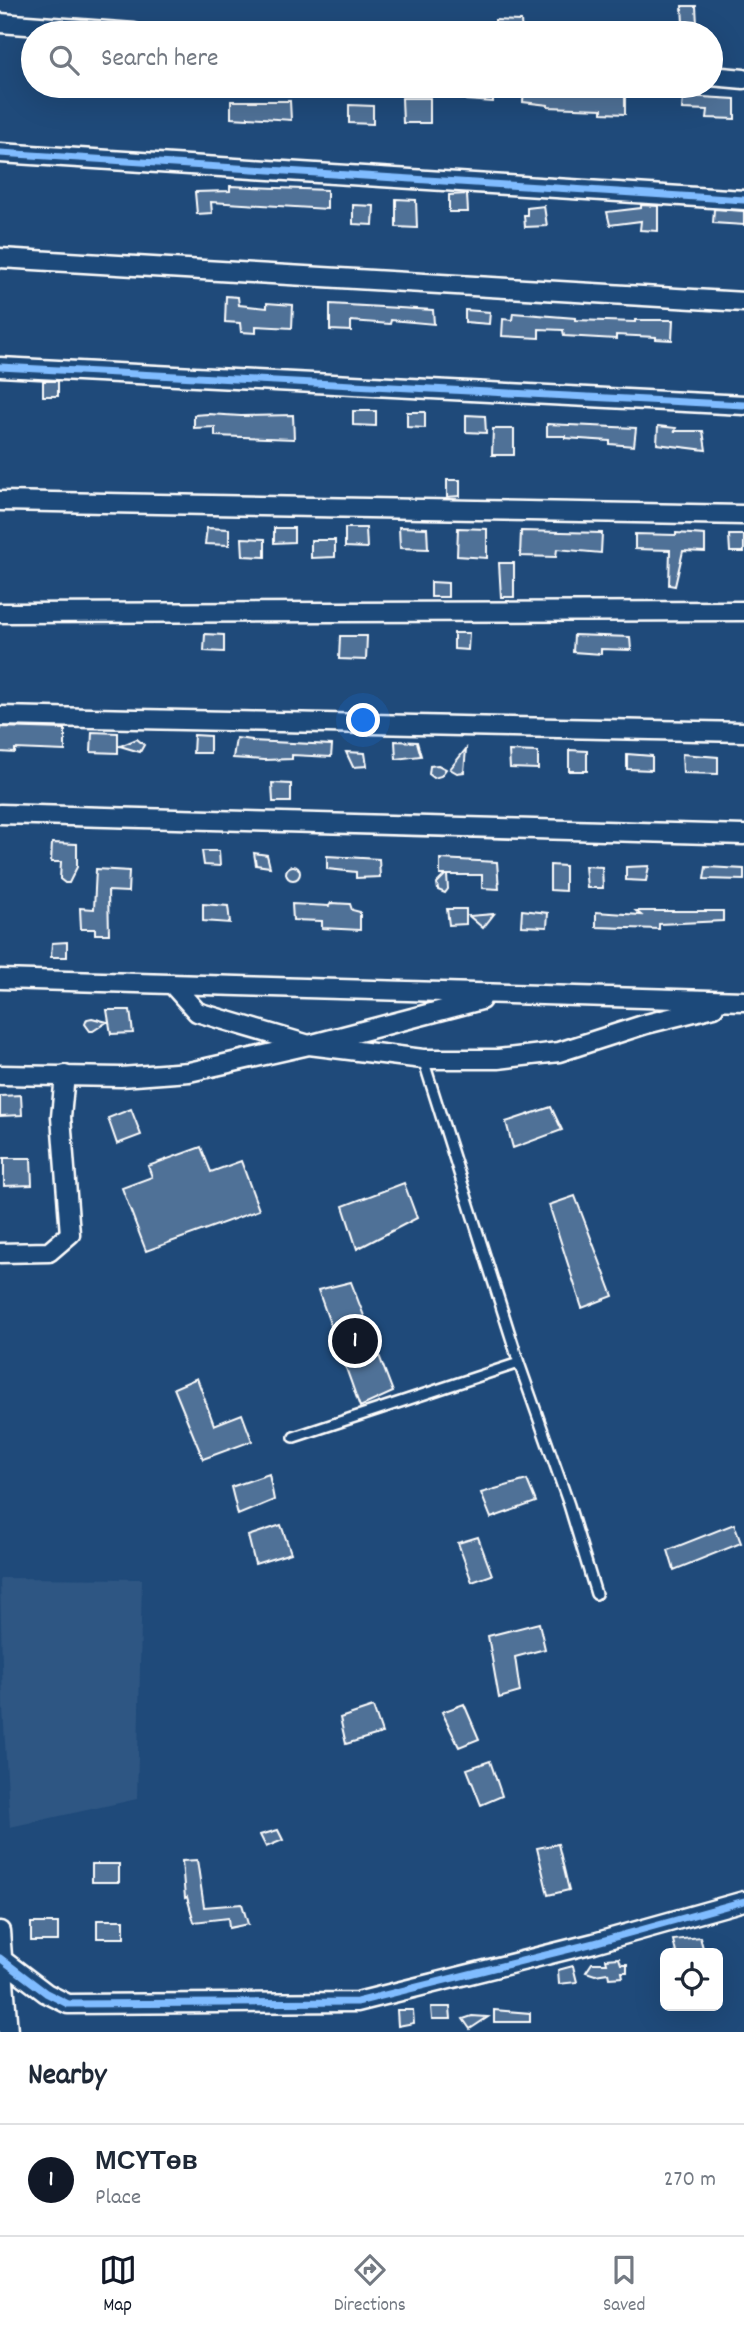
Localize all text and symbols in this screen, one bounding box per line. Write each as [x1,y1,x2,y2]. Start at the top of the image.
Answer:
search box [21,21,723,98]
icon: search [45,41,83,79]
text: Search here [101,41,219,78]
your location [346,703,380,737]
pin: 1 [332,1315,378,1367]
map controls [660,1948,723,2011]
button: locate [660,1948,723,2011]
text: Nearby [28,2056,106,2099]
text: МСҮТөв [95,2145,198,2182]
text: 1 [48,2164,54,2197]
text: 270 m [664,2164,716,2197]
text: Place [95,2182,141,2215]
tab: Map [99,2251,137,2320]
tab: Directions [334,2251,406,2320]
tab: Saved [603,2251,645,2320]

